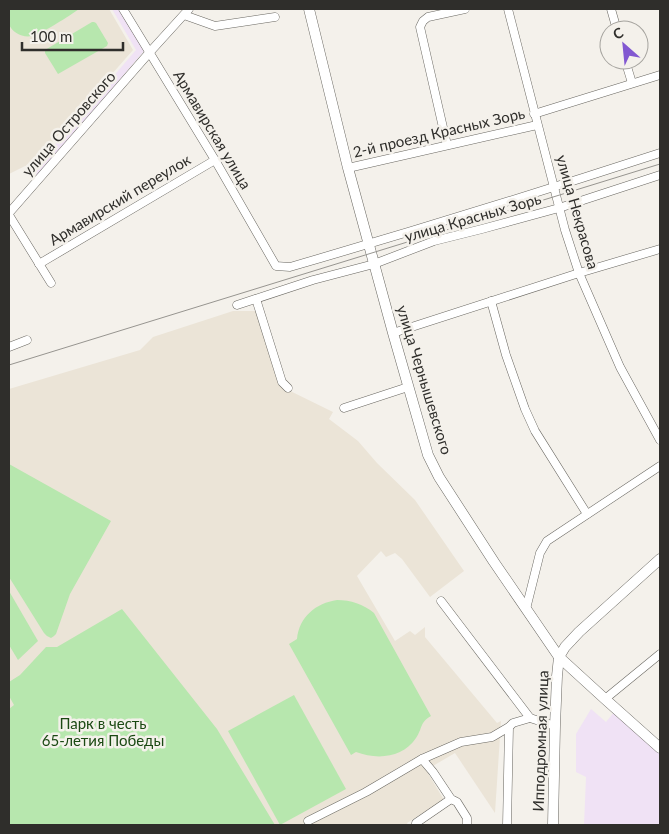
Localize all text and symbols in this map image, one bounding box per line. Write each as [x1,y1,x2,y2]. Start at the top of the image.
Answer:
scale bar [22,20,124,52]
north arrow [599,20,649,70]
text: С [610,23,627,43]
text: 100 m [30,27,72,45]
street label: улица Островского [18,67,119,180]
street label: Армавирская улица [170,67,255,192]
street label: 2-й проезд Красных Зорь [351,103,527,161]
street label: Армавирский переулок [46,150,194,248]
street label: улица Некрасова [553,153,603,271]
street label: улица Красных Зорь [402,189,543,245]
street label: улица Чернышевского [394,303,456,457]
street label: Ипподромная улица [529,670,551,812]
park label: Парк в честь 65-летия Победы [42,714,164,749]

